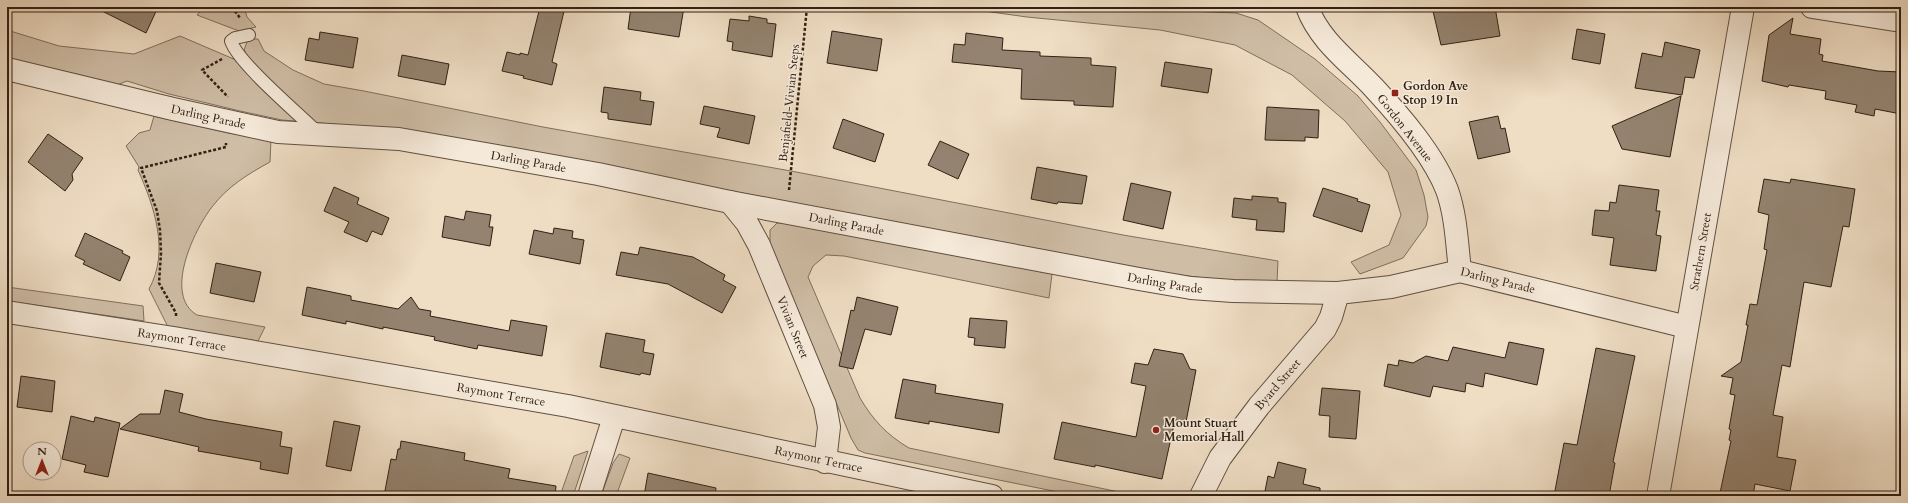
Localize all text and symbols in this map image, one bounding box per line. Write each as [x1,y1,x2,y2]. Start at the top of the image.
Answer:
street label: Benjafield-Vivian Steps [775,43,803,163]
place label: Gordon Ave Stop 19 In [1403,78,1468,108]
marker: Gordon Ave Stop 19 In [1390,88,1400,98]
street label: Gordon Avenue [1373,91,1437,165]
street label: Darling Parade [169,101,247,133]
street label: Darling Parade [490,147,568,176]
street label: Darling Parade [808,209,885,239]
street label: Strathern Street [1686,211,1715,292]
street label: Darling Parade [1459,263,1537,297]
street label: Darling Parade [1126,269,1203,297]
street label: Vivian Street [773,294,813,361]
street label: Raymont Terrace [136,324,227,355]
street label: Byard Street [1251,355,1304,413]
street label: Raymont Terrace [456,379,547,410]
place label: Mount Stuart Memorial Hall [1164,415,1245,445]
marker: Mount Stuart Memorial Hall [1151,425,1161,435]
north arrow [22,441,62,481]
street label: Raymont Terrace [773,442,864,476]
text: N [37,444,47,459]

